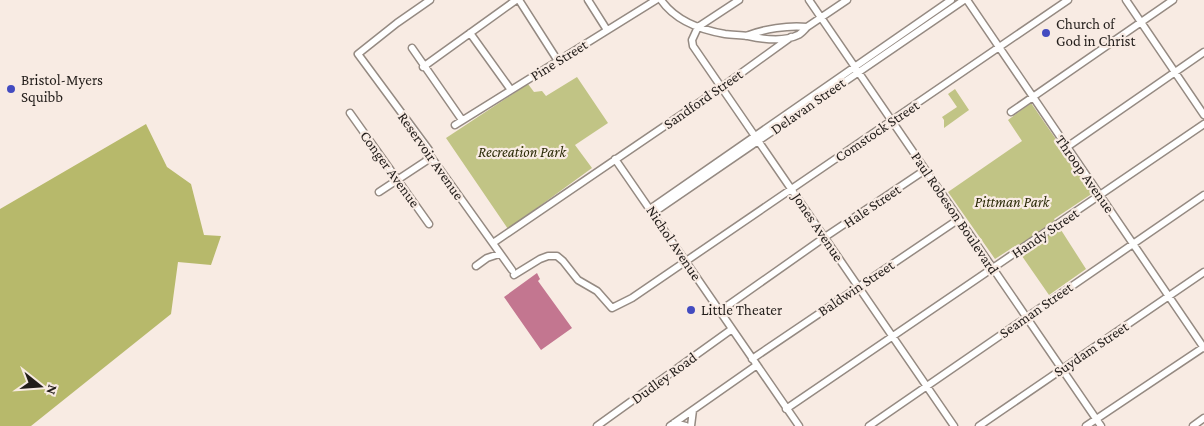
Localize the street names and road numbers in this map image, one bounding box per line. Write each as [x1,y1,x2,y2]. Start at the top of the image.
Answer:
street label: Pine Street [528,36,591,84]
street label: Sandford Street [660,65,746,132]
street label: Delavan Street [768,74,849,138]
street label: Comstock Street [832,96,923,165]
street label: Reservoir Avenue [395,109,467,203]
street label: Conger Avenue [356,128,423,211]
street label: Throop Avenue [1052,132,1118,217]
street label: Paul Robeson Boulevard [908,149,1002,277]
street label: Hale Street [840,181,904,231]
street label: Jones Avenue [787,188,847,265]
street label: Nichol Avenue [643,203,705,284]
street label: Handy Street [1008,204,1083,262]
street label: Baldwin Street [815,256,898,319]
street label: Seaman Street [996,278,1076,341]
street label: Suydam Street [1051,318,1133,381]
street label: Dudley Road [628,349,700,408]

